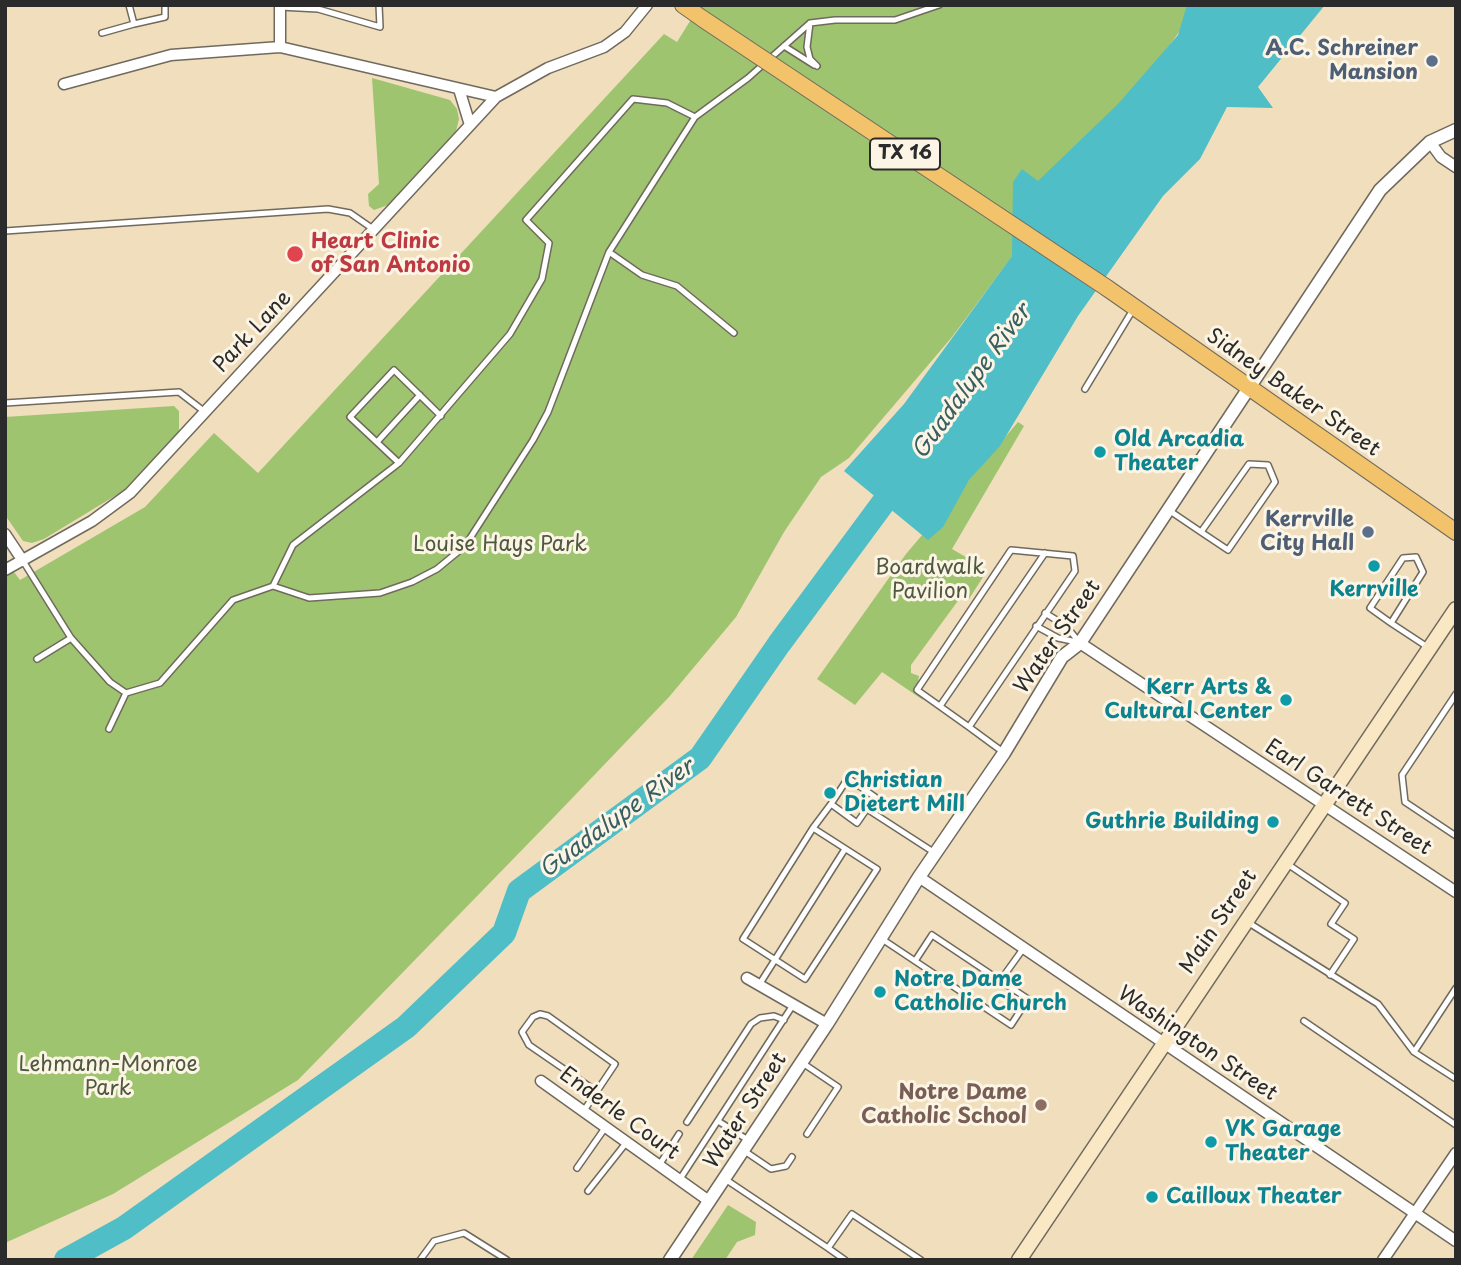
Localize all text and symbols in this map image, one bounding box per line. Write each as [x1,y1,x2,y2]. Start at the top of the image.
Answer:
place label: A.C. Schreiner Mansion [1266,36,1418,86]
marker: A.C. Schreiner Mansion [1424,53,1440,69]
road number: TX 16 [870,138,940,170]
place label: Heart Clinic of San Antonio [311,229,470,279]
marker: Heart Clinic of San Antonio [285,244,305,264]
street label: Park Lane [209,286,297,378]
water label: Guadalupe River [907,299,1037,465]
street label: Sidney Baker Street [1201,324,1385,462]
place label: Old Arcadia Theater [1114,427,1244,477]
marker: Old Arcadia Theater [1092,444,1108,460]
place label: Kerrville City Hall [1260,507,1354,557]
marker: Kerrville City Hall [1360,524,1376,540]
park label: Louise Hays Park [413,532,587,558]
park label: Boardwalk Pavilion [875,555,985,605]
marker: Kerrville [1366,558,1382,574]
street label: Water Street [1010,575,1106,699]
place label: Kerrville [1329,577,1419,603]
place label: Kerr Arts & Cultural Center [1104,675,1272,725]
marker: Kerr Arts & Cultural Center [1278,692,1294,708]
street label: Earl Garrett Street [1260,735,1436,861]
water label: Guadalupe River [534,754,700,884]
place label: Christian Dietert Mill [844,768,965,818]
marker: Christian Dietert Mill [822,785,838,801]
place label: Guthrie Building [1085,809,1259,835]
marker: Guthrie Building [1265,814,1281,830]
street label: Main Street [1175,865,1263,979]
place label: Notre Dame Catholic Church [894,967,1067,1017]
street label: Washington Street [1112,981,1282,1107]
marker: Notre Dame Catholic Church [872,984,888,1000]
street label: Water Street [699,1048,793,1174]
park label: Lehmann-Monroe Park [18,1052,198,1102]
street label: Enderle Court [554,1062,684,1166]
place label: Notre Dame Catholic School [861,1080,1027,1130]
marker: Notre Dame Catholic School [1033,1097,1049,1113]
place label: VK Garage Theater [1225,1117,1341,1167]
marker: VK Garage Theater [1203,1134,1219,1150]
place label: Cailloux Theater [1166,1184,1342,1210]
marker: Cailloux Theater [1144,1189,1160,1205]

